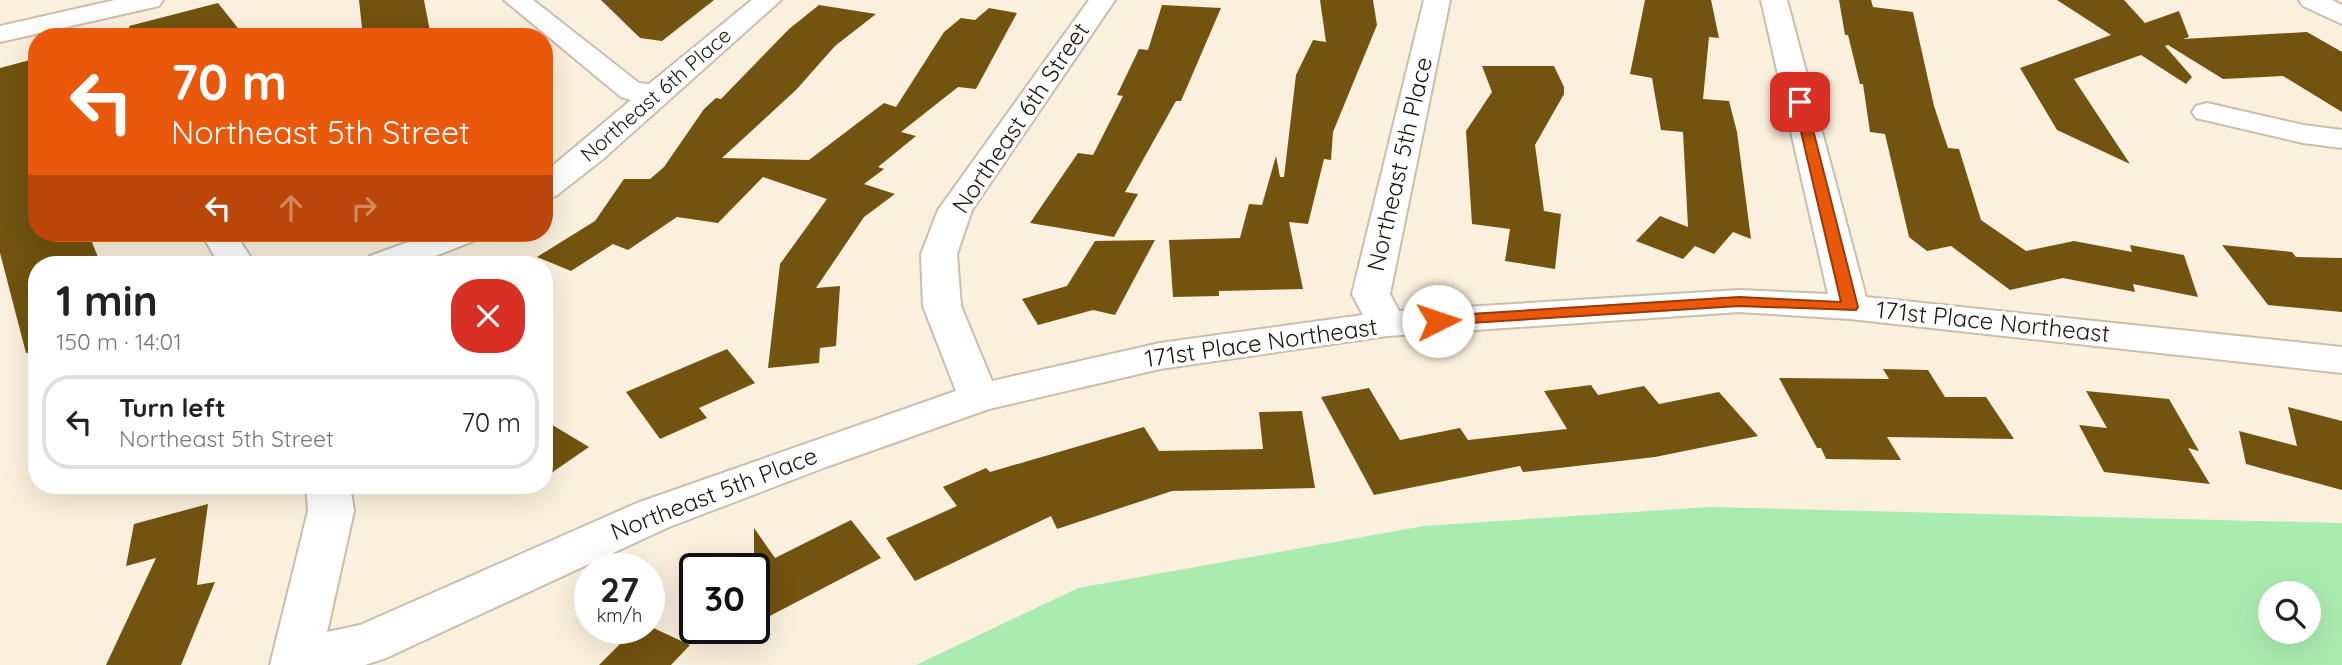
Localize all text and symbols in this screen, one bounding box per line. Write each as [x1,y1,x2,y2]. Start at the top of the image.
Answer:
street label: Northeast 6th Street [945,16,1095,219]
street label: Northeast 6th Place [575,22,736,167]
text: 70 m [171,51,287,112]
street label: Northeast 5th Place [1360,54,1438,274]
icon: left [56,56,147,147]
pin [1770,72,1830,132]
icon: arrive [1781,83,1819,121]
text: Northeast 5th Street [171,112,470,152]
icon: left [199,189,237,227]
icon: ahead [272,189,310,227]
icon: right [345,189,383,227]
text: 1 min [56,274,158,327]
button: close [451,279,525,353]
position arrow [1401,284,1475,358]
street label: 171st Place Northeast [1875,294,2111,348]
street label: 171st Place Northeast [1143,311,1379,373]
text: 150 m · 14:01 [56,327,182,356]
text: Turn left [119,391,226,424]
icon: left [60,403,98,441]
text: 70 m [461,406,521,439]
text: Northeast 5th Street [119,424,334,453]
street label: Northeast 5th Place [606,440,821,546]
speed limit sign: 30 [679,553,770,644]
text: 27 [600,567,639,611]
map controls [2258,581,2321,644]
button: search [2258,581,2321,644]
text: km/h [597,604,642,627]

